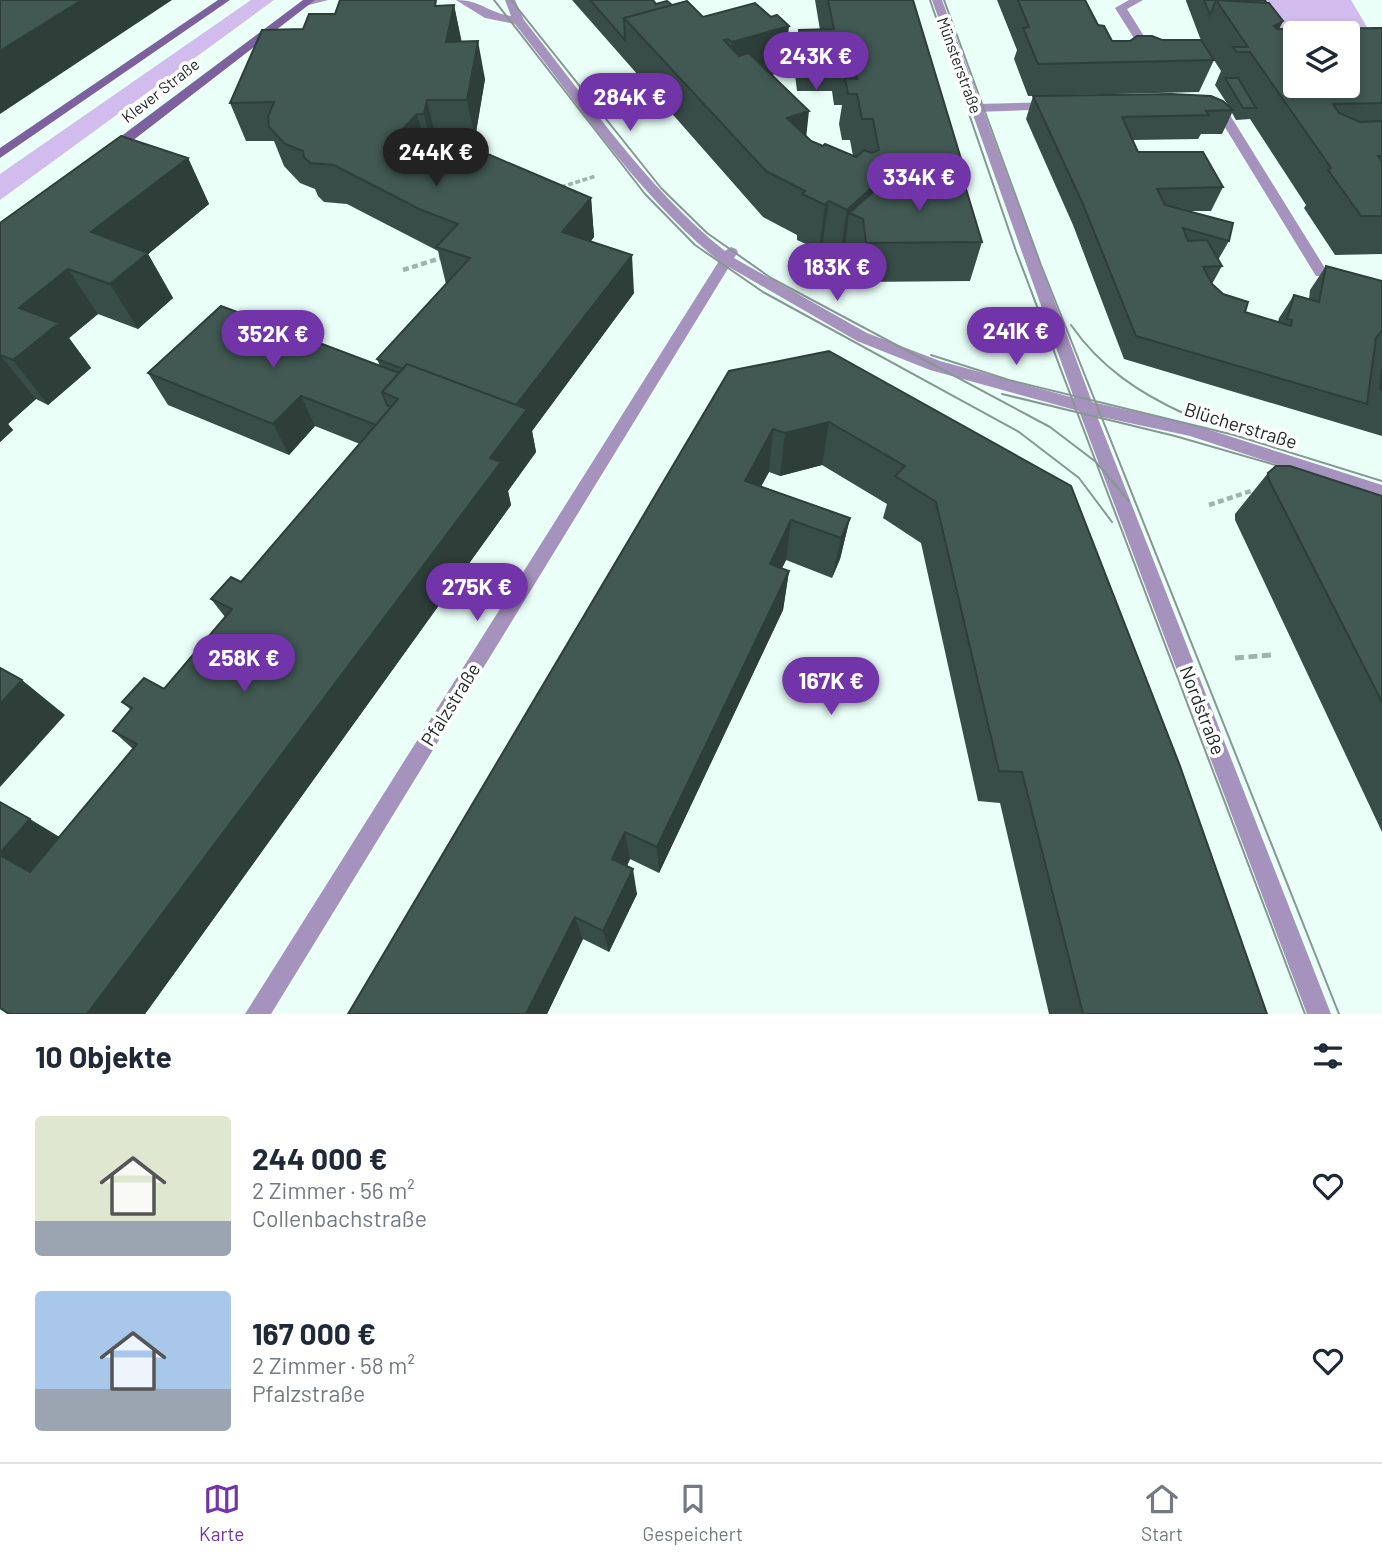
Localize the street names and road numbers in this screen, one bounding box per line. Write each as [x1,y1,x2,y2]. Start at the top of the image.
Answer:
street label: Münsterstraße [934,14,986,116]
street label: Klever Straße [117,54,203,126]
street label: Blücherstraße [1182,397,1300,453]
street label: Pfalzstraße [415,658,485,750]
street label: Nordstraße [1175,662,1231,758]

